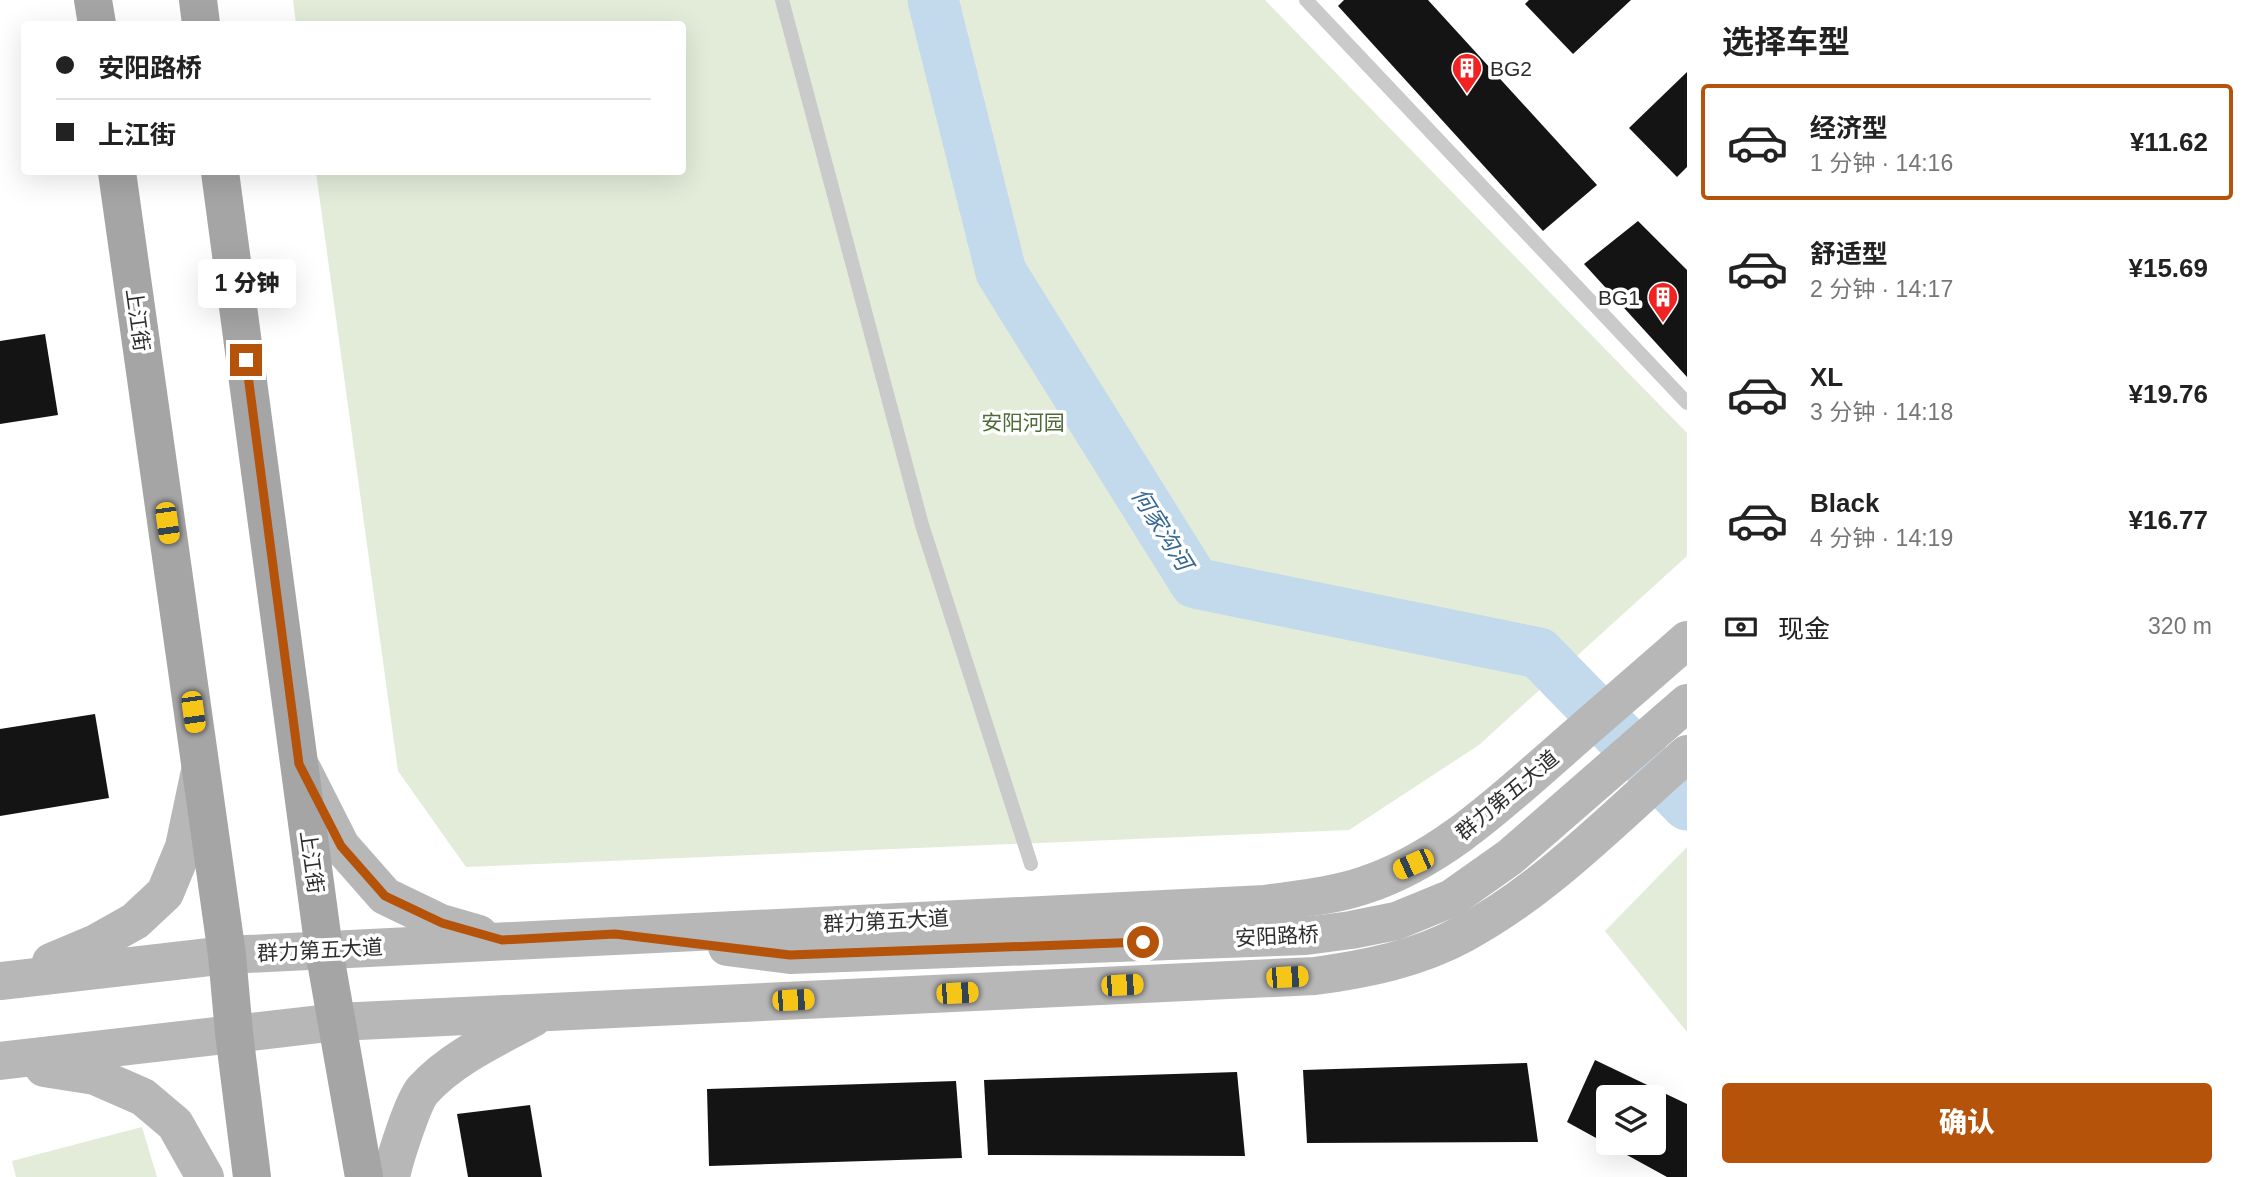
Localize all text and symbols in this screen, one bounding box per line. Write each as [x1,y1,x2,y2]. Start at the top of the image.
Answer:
text: 选择车型 [1722,24,1850,60]
building icon: BG2 [1450,51,1484,95]
text: 安阳路桥 [98,53,202,83]
place label: BG2 [1490,57,1532,80]
icon: car [1726,111,1789,174]
text: 经济型 [1810,113,1888,143]
text: 上江街 [98,120,176,150]
text: ¥11.62 [2130,127,2208,157]
text: 1 分钟 · 14:16 [1810,150,1953,176]
icon: car [1726,237,1789,300]
text: 舒适型 [1810,239,1888,269]
text: ¥15.69 [2128,253,2208,283]
callout: 1 分钟 [197,258,295,308]
text: 1 分钟 [214,270,280,296]
text: 2 分钟 · 14:17 [1810,276,1953,302]
building icon: BG1 [1646,280,1680,324]
place label: BG1 [1598,286,1640,309]
street label: 上江街 [122,287,154,353]
route end [230,344,262,376]
text: XL [1810,362,1843,392]
icon: car [1726,363,1789,426]
text: ¥19.76 [2128,379,2208,409]
text: 3 分钟 · 14:18 [1810,399,1953,425]
park label: 安阳河园 [981,411,1065,434]
water label: 何家沟河 [1127,483,1200,578]
text: Black [1810,488,1879,518]
icon: car [1726,489,1789,552]
car [154,501,181,545]
text: ¥16.77 [2128,505,2208,535]
text: 4 分钟 · 14:19 [1810,525,1953,551]
icon: cash [1722,608,1760,646]
text: 320 m [2148,613,2212,639]
text: 现金 [1778,614,1830,644]
car [180,690,207,734]
street label: 群力第五大道 [1451,746,1563,844]
street label: 上江街 [296,829,328,895]
car [1390,846,1437,882]
street label: 群力第五大道 [822,906,950,936]
street label: 安阳路桥 [1234,922,1320,950]
route start [1127,926,1159,958]
street label: 群力第五大道 [256,935,384,965]
car [1266,965,1309,989]
car [1101,973,1144,997]
car [936,981,979,1005]
car [772,988,815,1012]
button: 确认 [1722,1083,2212,1163]
map controls [1596,1085,1666,1155]
button: layers [1596,1085,1666,1155]

